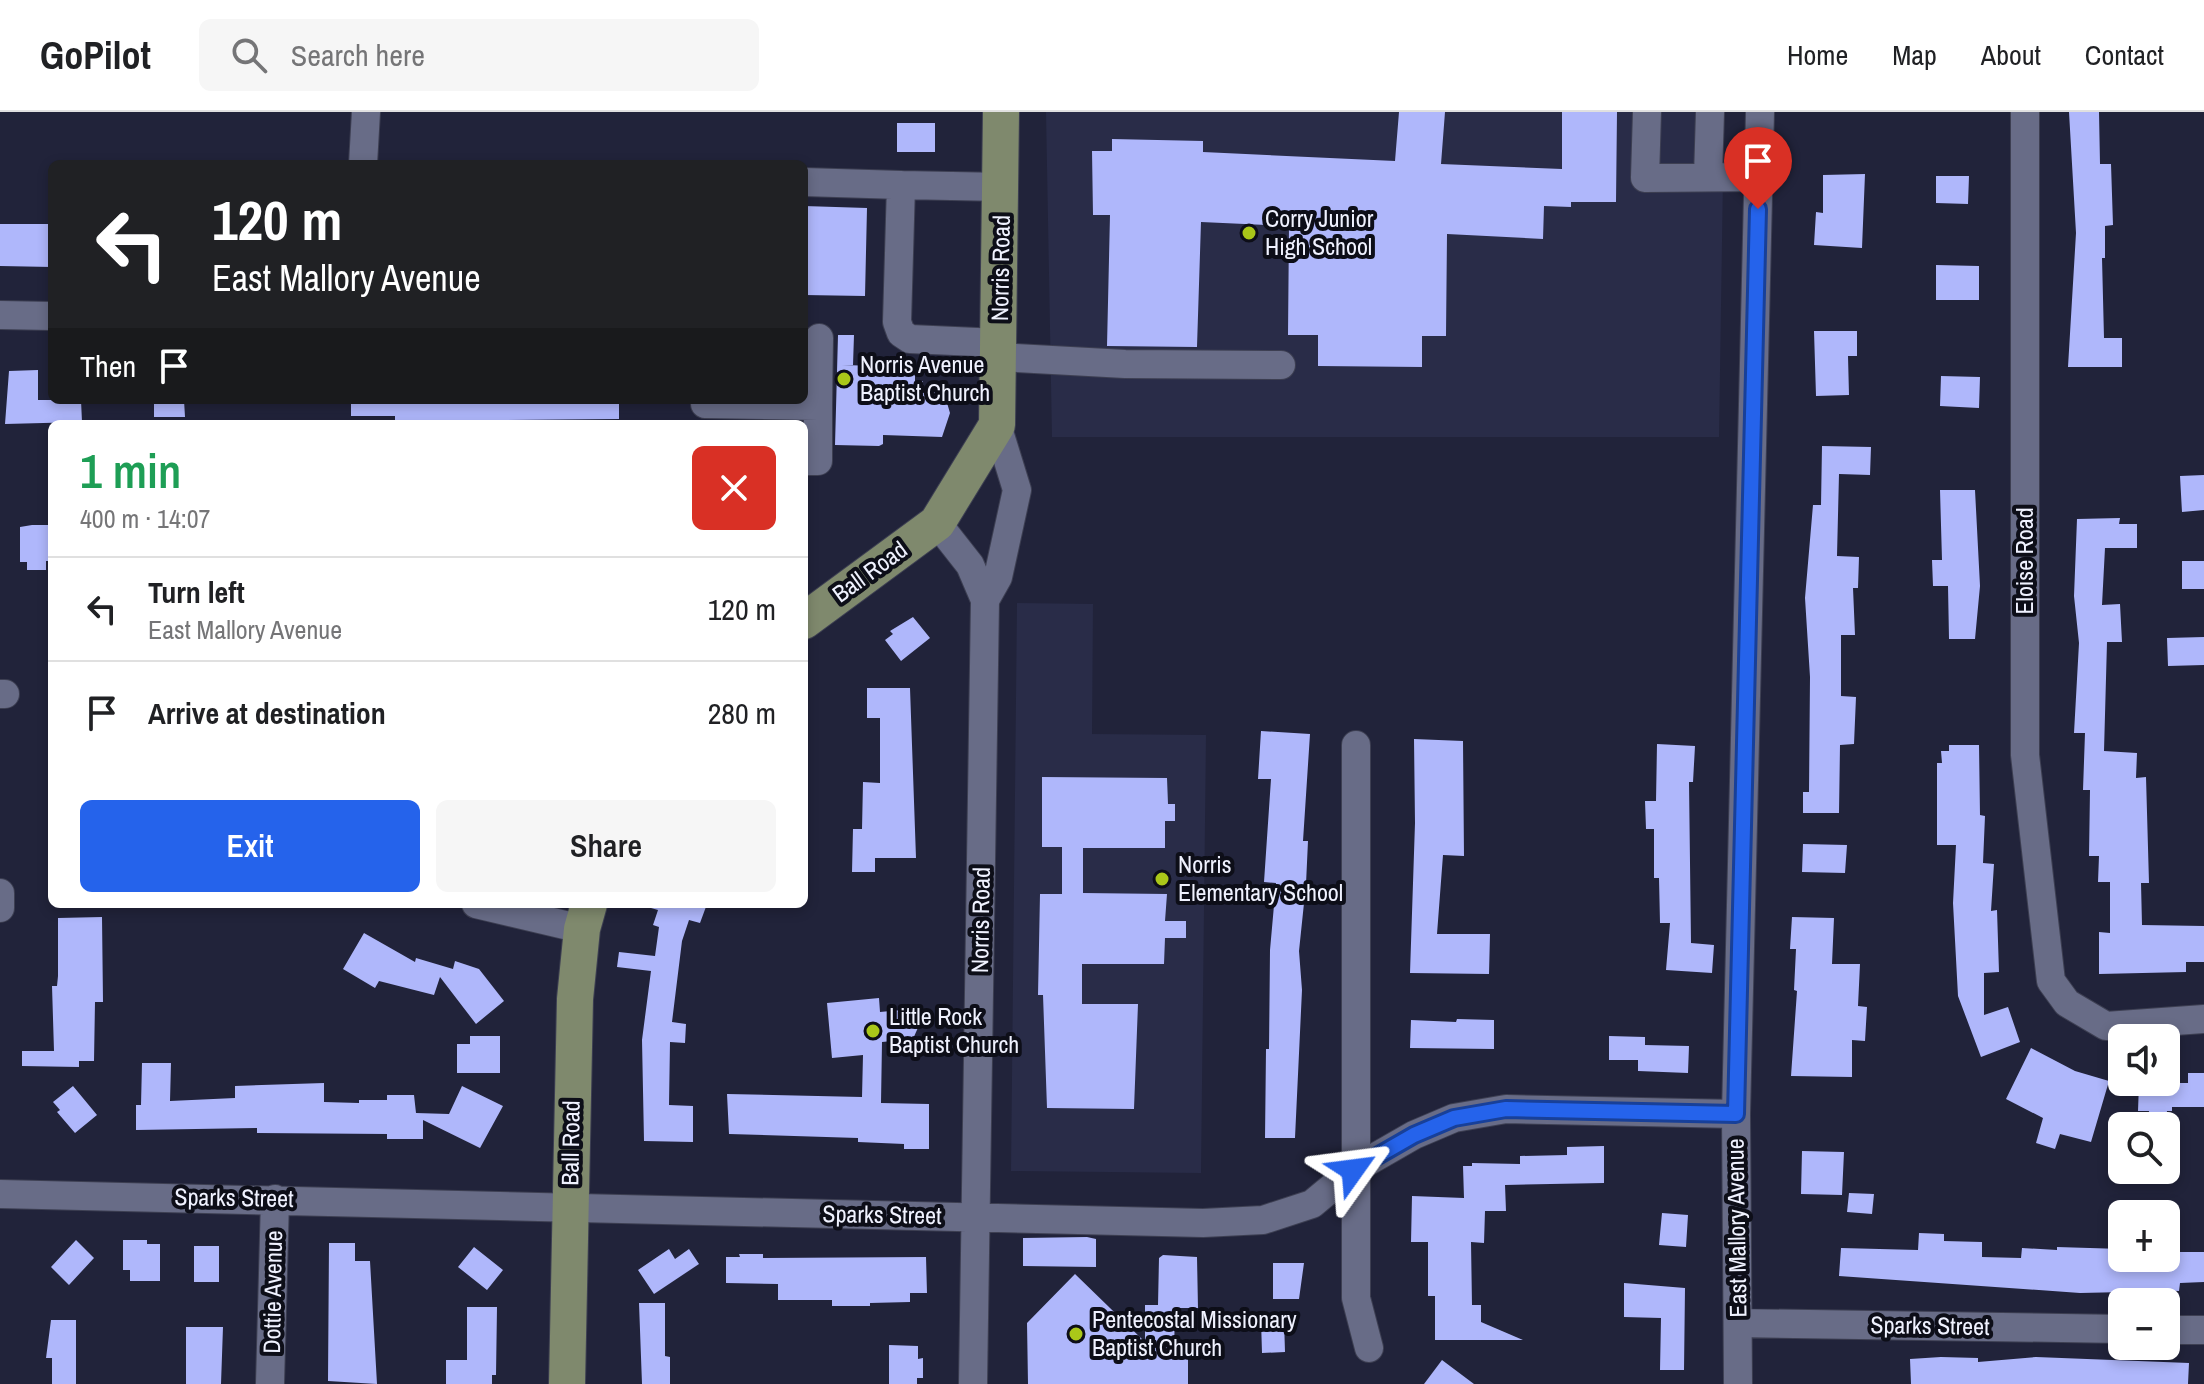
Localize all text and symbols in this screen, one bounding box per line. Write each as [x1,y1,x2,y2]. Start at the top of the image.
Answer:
search box [199,19,759,91]
text: GoPilot [40,30,151,81]
icon: search [227,33,271,77]
text: Search here [291,35,425,75]
text: Home [1787,36,1848,74]
text: Map [1892,36,1937,74]
text: About [1981,36,2041,74]
text: Contact [2085,36,2164,74]
pin [1724,127,1792,209]
icon: arrive [1736,139,1780,183]
text: 120 m [212,182,342,257]
icon: left [80,192,184,296]
place label: Corry Junior High School [1265,202,1374,262]
street label: Norris Road [983,215,1017,321]
marker: Corry Junior High School [1240,224,1258,242]
text: East Mallory Avenue [212,254,481,302]
icon: arrive [152,344,196,388]
text: Then [80,346,136,386]
place label: Norris Avenue Baptist Church [860,348,990,408]
marker: Norris Avenue Baptist Church [835,370,853,388]
text: 1 min [80,438,181,503]
button: close [692,446,776,530]
text: 400 m · 14:07 [80,501,210,536]
street label: Eloise Road [2008,507,2040,615]
street label: Ball Road [825,533,913,609]
text: Turn left [148,572,245,612]
icon: left [80,587,124,631]
text: 120 m [708,589,776,629]
text: East Mallory Avenue [148,612,342,647]
icon: arrive [80,691,124,735]
text: Arrive at destination [148,693,386,733]
text: 280 m [708,693,776,733]
button: Exit [80,800,420,892]
button: Share [436,800,776,892]
place label: Norris Elementary School [1178,848,1343,908]
street label: Norris Road [963,867,997,973]
marker: Norris Elementary School [1153,870,1171,888]
place label: Little Rock Baptist Church [889,1000,1019,1060]
marker: Little Rock Baptist Church [864,1022,882,1040]
map controls [2108,1024,2180,1360]
button: sound [2108,1024,2180,1096]
street label: Ball Road [553,1100,587,1186]
button: search [2108,1112,2180,1184]
position arrow [1311,1128,1395,1212]
street label: East Mallory Avenue [1718,1138,1754,1318]
street label: Sparks Street [174,1180,294,1214]
street label: Sparks Street [822,1197,942,1231]
button: + [2108,1200,2180,1272]
street label: Dottie Avenue [255,1230,289,1354]
button: − [2108,1288,2180,1360]
place label: Pentecostal Missionary Baptist Church [1092,1303,1297,1363]
street label: Sparks Street [1870,1308,1990,1342]
marker: Pentecostal Missionary Baptist Church [1067,1325,1085,1343]

